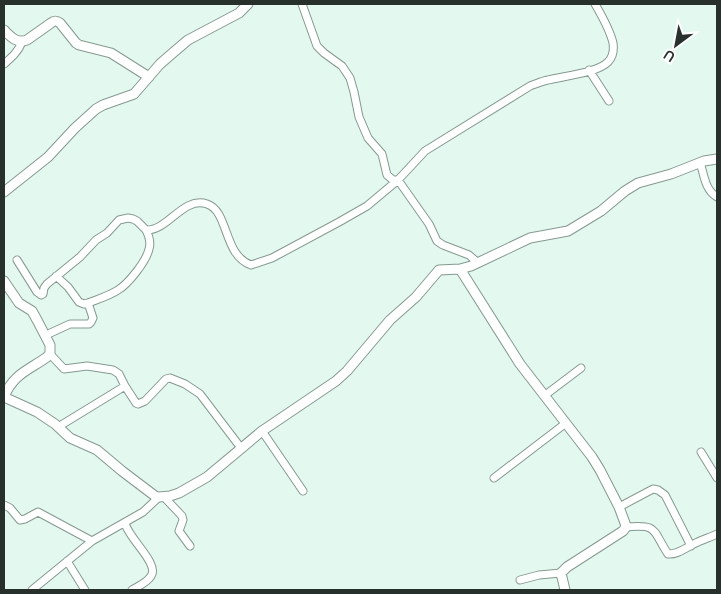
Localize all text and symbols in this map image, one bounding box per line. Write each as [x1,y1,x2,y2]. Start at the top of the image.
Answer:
north arrow [651,20,701,70]
text: U [660,46,678,66]

